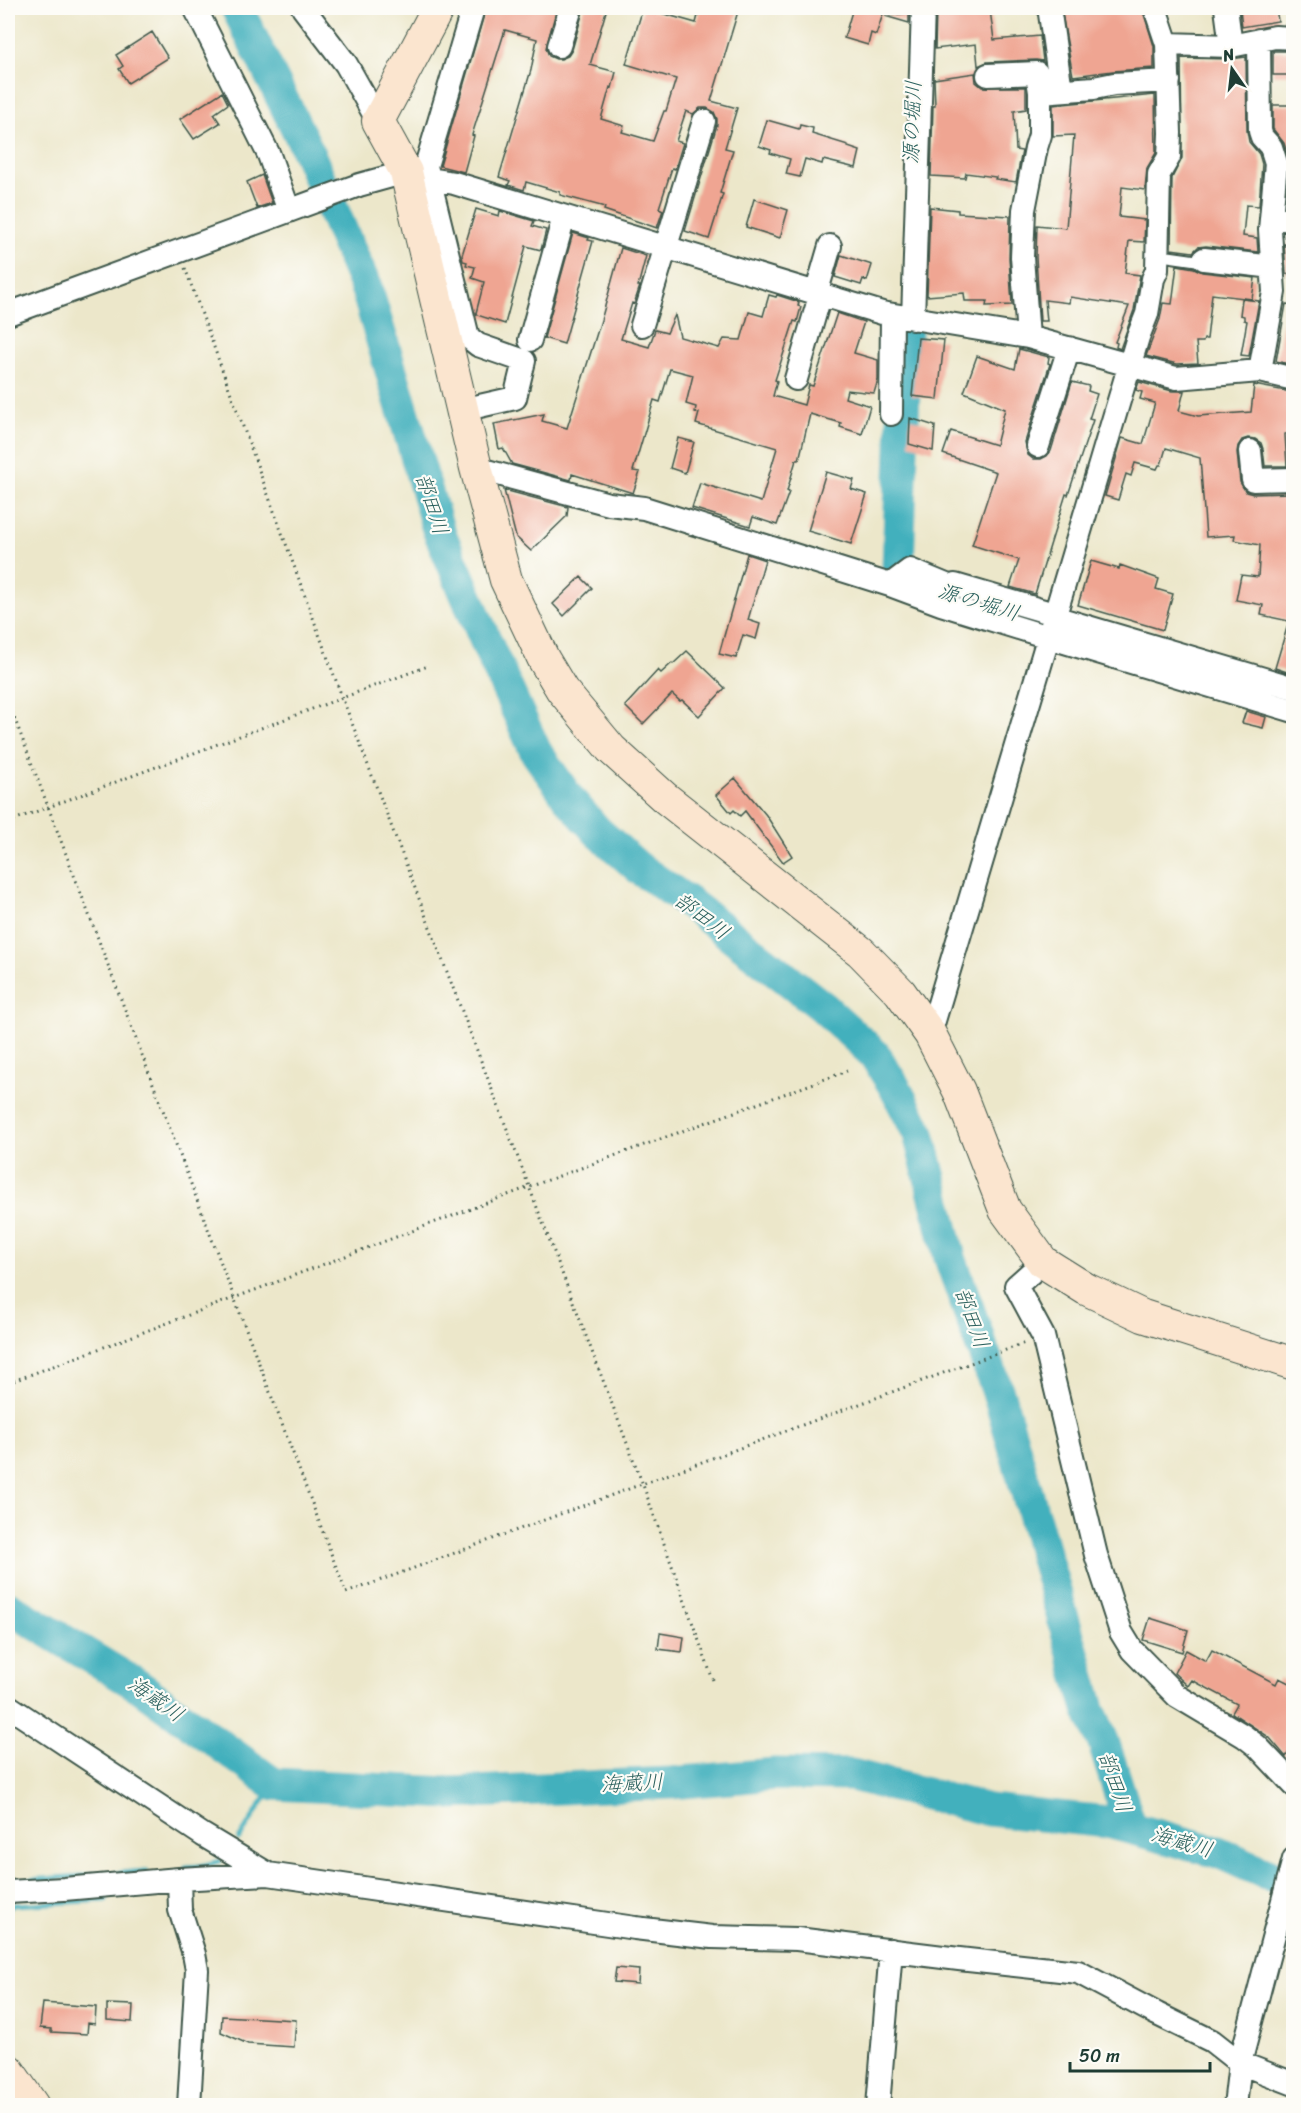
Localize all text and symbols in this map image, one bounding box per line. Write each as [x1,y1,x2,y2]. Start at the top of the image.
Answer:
north arrow [1202,39,1262,99]
text: N [1219,39,1238,71]
water label: 源の堀川 [892,79,932,165]
water label: 部田川 [404,468,460,540]
water label: 源の堀川 [933,572,1025,632]
water label: 部田川 [665,882,739,950]
water label: 部田川 [943,1282,1001,1354]
water label: 海蔵川 [119,1665,193,1733]
water label: 部田川 [1087,1746,1143,1818]
water label: 海蔵川 [600,1762,664,1804]
water label: 海蔵川 [1146,1815,1218,1869]
scale bar [1070,2035,1210,2073]
text: 50 m [1079,2040,1120,2072]

